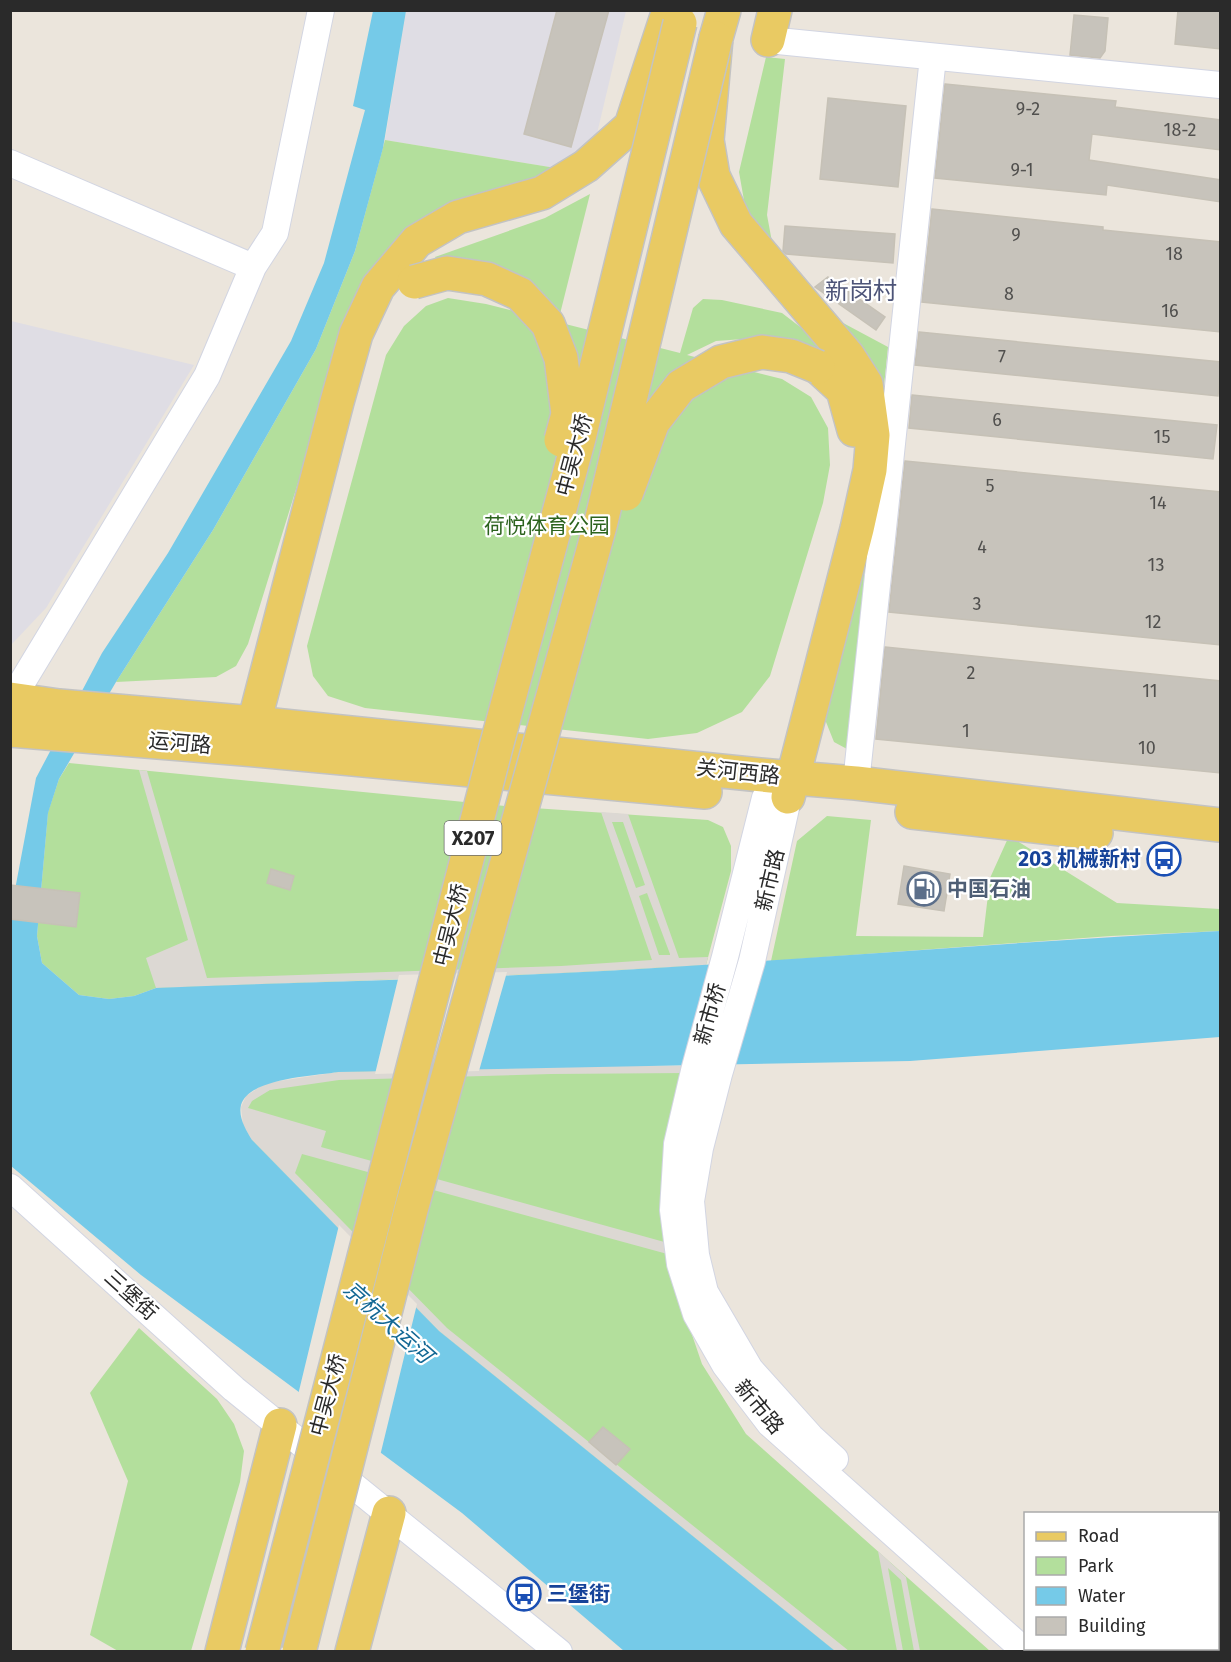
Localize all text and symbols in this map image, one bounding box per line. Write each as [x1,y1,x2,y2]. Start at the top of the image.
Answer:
house number: 9-2 [1016,98,1040,120]
house number: 18-2 [1164,119,1196,141]
house number: 9-1 [1010,159,1034,181]
house number: 9 [1011,224,1021,246]
house number: 18 [1165,243,1183,265]
district label: 新岗村 [825,277,897,305]
house number: 8 [1004,283,1014,305]
house number: 16 [1161,300,1179,322]
house number: 7 [998,346,1006,368]
house number: 6 [992,409,1002,431]
street label: 中吴大桥 [551,411,597,499]
house number: 15 [1154,426,1170,448]
house number: 5 [985,475,995,497]
house number: 14 [1149,492,1167,514]
park label: 荷悦体育公园 [484,513,610,539]
house number: 4 [977,536,987,558]
house number: 13 [1148,554,1164,576]
house number: 3 [973,593,981,615]
house number: 12 [1145,611,1161,633]
house number: 2 [967,662,976,684]
house number: 11 [1142,680,1158,702]
house number: 1 [962,720,970,742]
street label: 运河路 [147,727,213,759]
house number: 10 [1138,737,1156,759]
street label: 关河西路 [695,755,781,789]
road number: X207 [444,821,502,855]
bus stop icon: 203 机械新村 [1146,841,1182,877]
street label: 新市路 [750,846,790,914]
place label: 203 机械新村 [1018,846,1141,872]
fuel station icon: 中国石油 [906,871,942,907]
place label: 中国石油 [947,876,1031,902]
street label: 中吴大桥 [428,881,474,969]
street label: 新市桥 [689,980,731,1048]
street label: 三堡街 [99,1264,163,1326]
water label: 京杭大运河 [338,1275,441,1372]
street label: 中吴大桥 [305,1351,351,1439]
street label: 新市路 [729,1375,789,1439]
legend [1024,1512,1219,1650]
text: Road [1078,1525,1120,1547]
text: Park [1078,1555,1114,1577]
bus stop icon: 三堡街 [506,1576,542,1612]
place label: 三堡街 [547,1581,610,1607]
text: Water [1078,1585,1125,1607]
text: Building [1078,1615,1146,1637]

